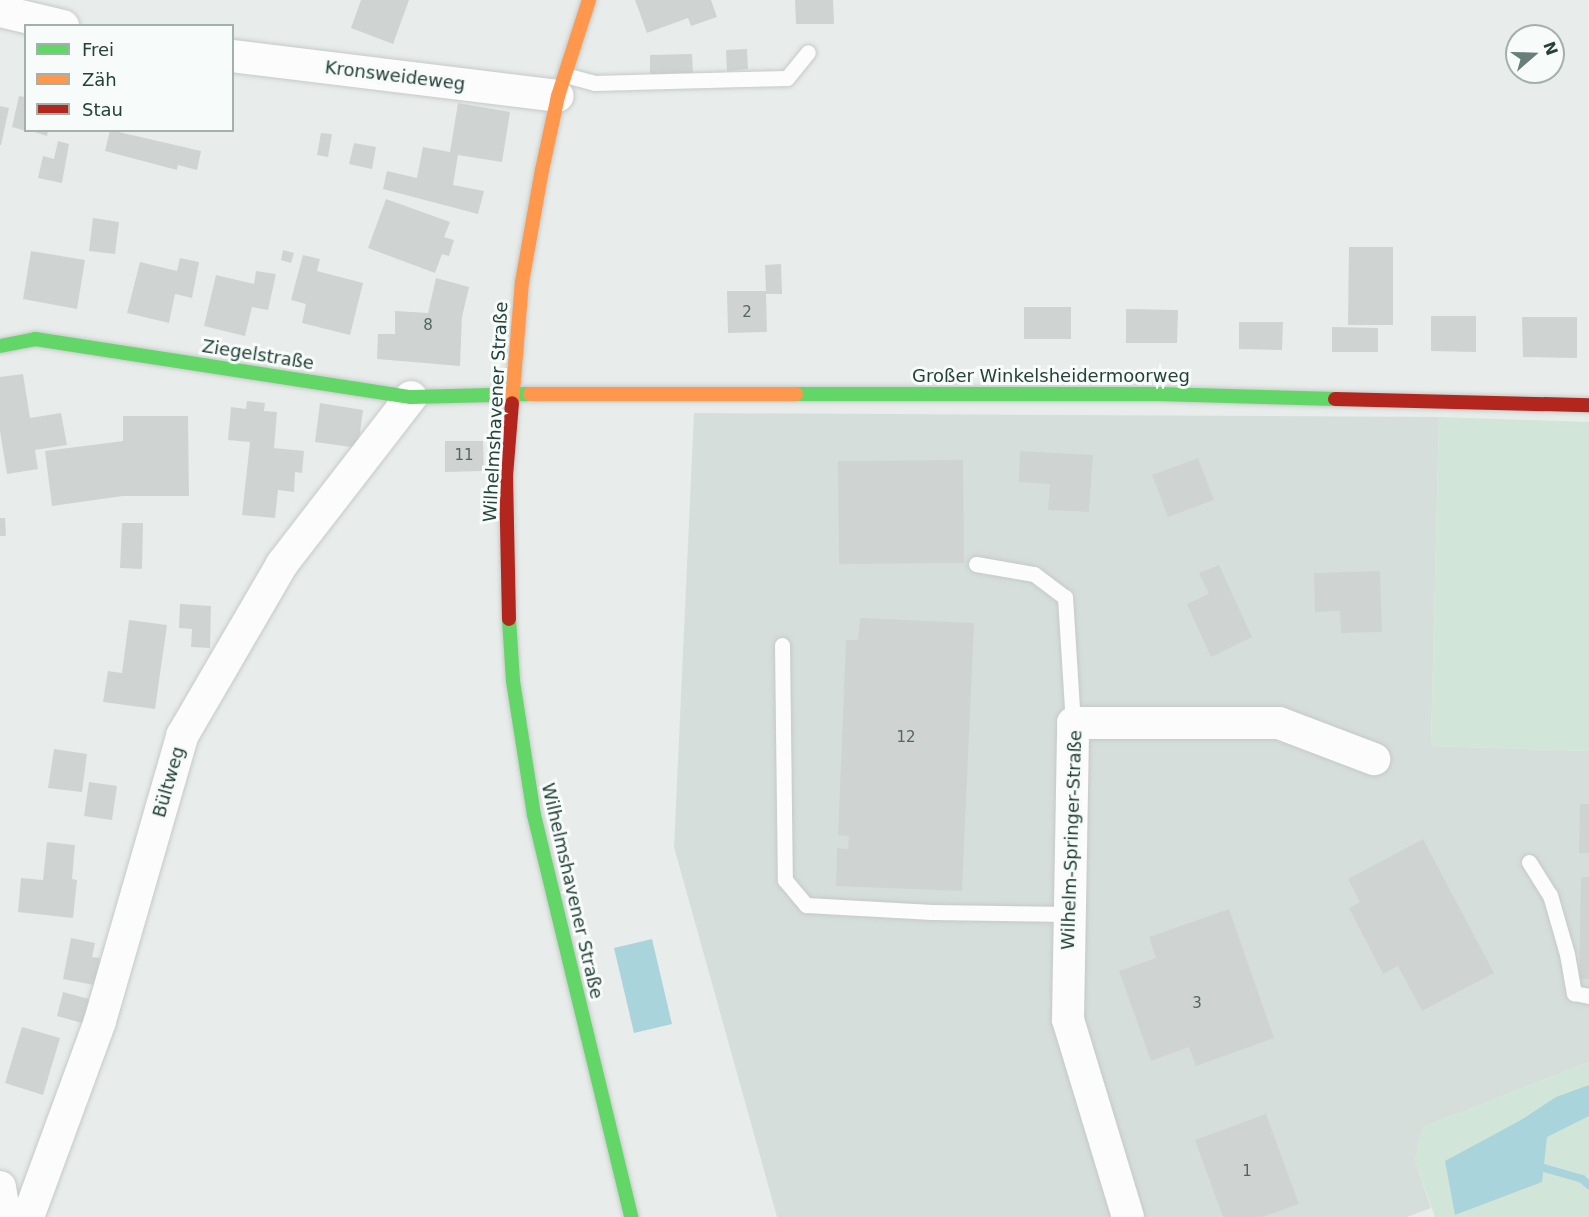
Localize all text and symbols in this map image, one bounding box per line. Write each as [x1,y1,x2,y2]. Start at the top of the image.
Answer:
legend [24,24,234,132]
north arrow [1505,24,1565,84]
text: Frei [82,39,114,60]
text: N [1539,39,1562,58]
street label: Kronsweideweg [324,57,466,95]
text: Zäh [82,69,117,90]
text: Stau [82,99,123,120]
street label: Wilhelmshavener Straße [479,301,513,523]
house number: 2 [742,304,752,322]
house number: 8 [423,317,433,335]
street label: Ziegelstraße [200,335,316,375]
street label: Großer Winkelsheidermoorweg [912,365,1190,387]
house number: 11 [454,447,474,465]
house number: 12 [896,729,916,747]
street label: Wilhelm-Springer-Straße [1057,730,1087,950]
street label: Bültweg [149,744,189,820]
street label: Wilhelmshavener Straße [537,781,607,1001]
house number: 3 [1192,995,1202,1013]
house number: 1 [1242,1163,1252,1181]

